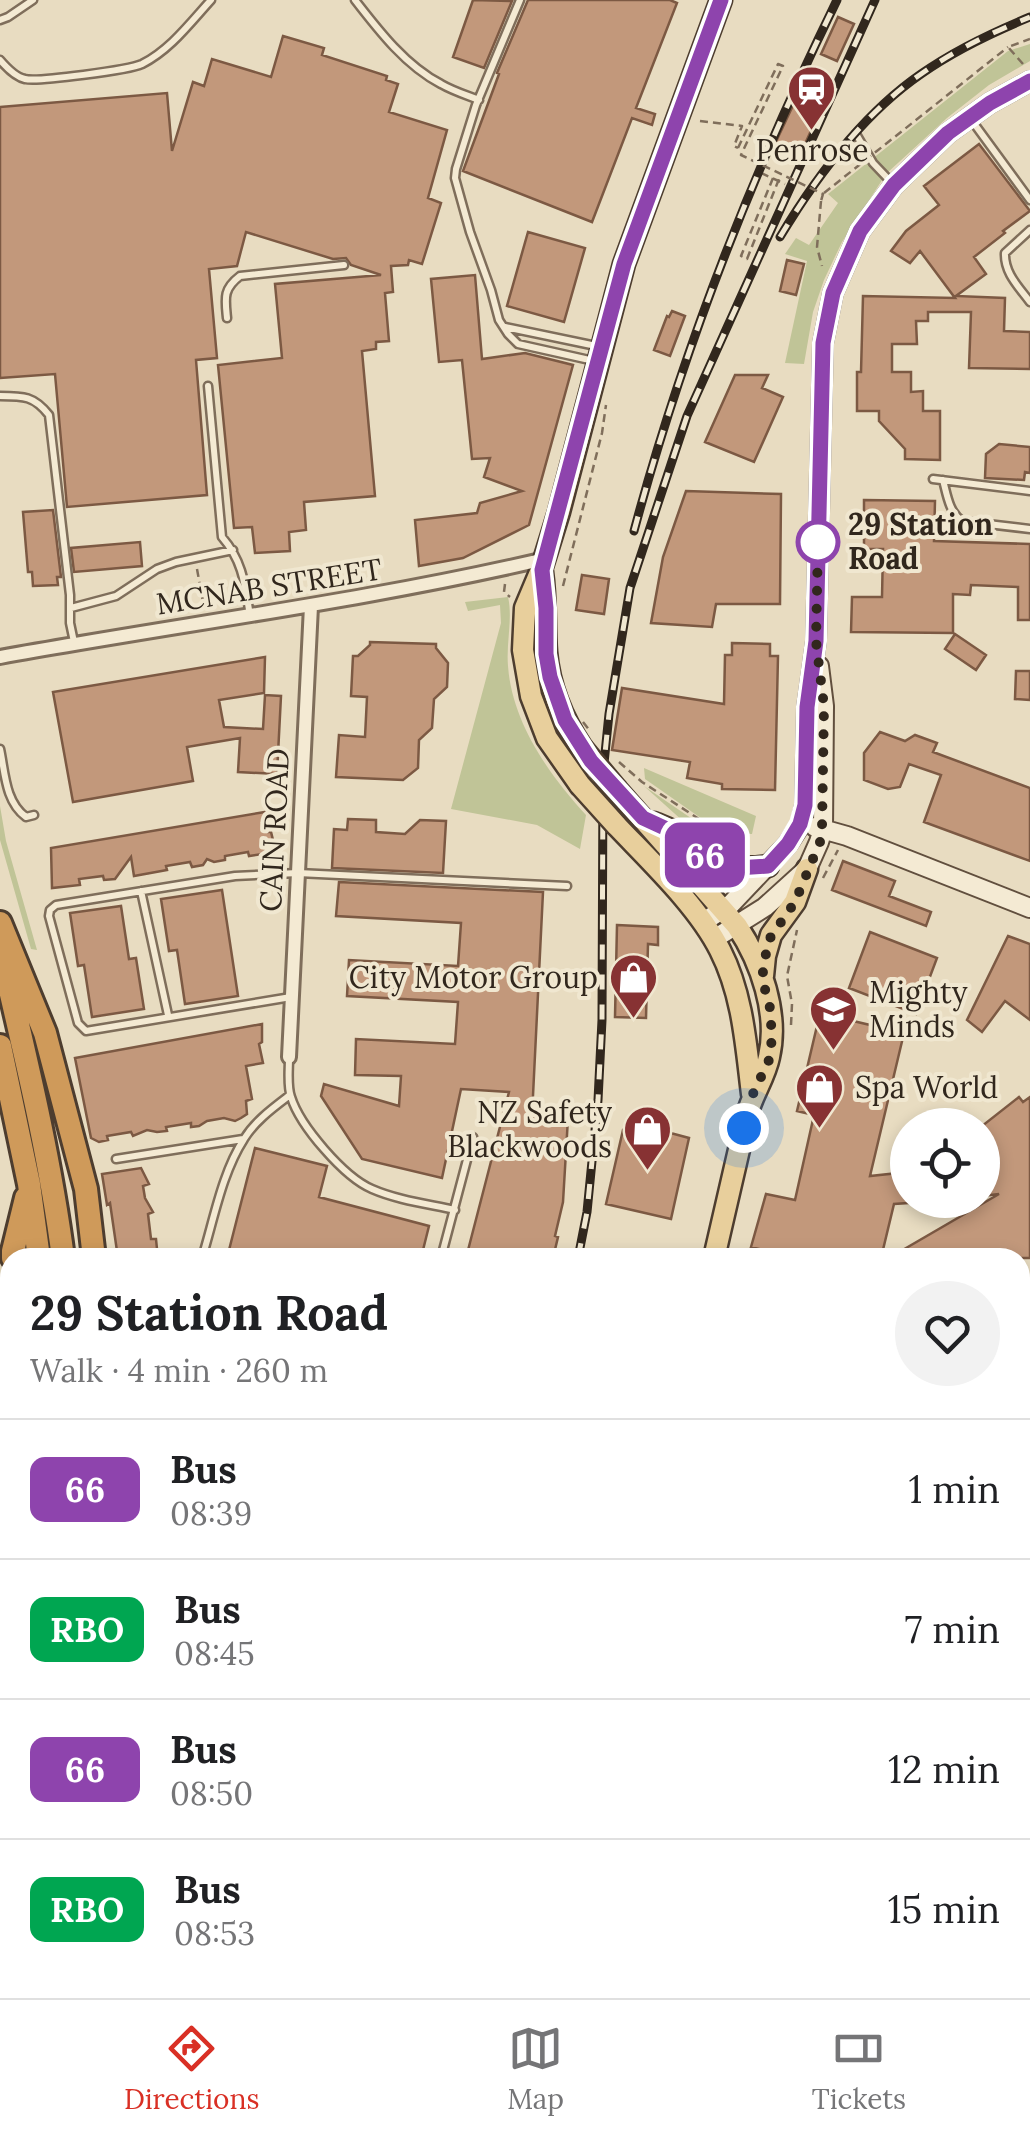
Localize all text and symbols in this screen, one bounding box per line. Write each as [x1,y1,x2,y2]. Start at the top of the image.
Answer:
station icon: Penrose [786,64,838,132]
place label: Penrose [756,131,868,169]
place label: 29 Station Road [848,505,993,577]
marker: 29 Station Road [797,521,839,563]
street label: MCNAB STREET [153,549,384,623]
street label: CAIN ROAD [251,747,297,913]
line badge: 66 [660,822,750,888]
text: 66 [685,833,725,878]
shop icon: City Motor Group [607,952,659,1020]
place label: City Motor Group [349,958,598,997]
place label: Mighty Minds [869,973,968,1045]
school or university icon: Mighty Minds [808,984,860,1052]
shop icon: Spa World [794,1062,846,1130]
place label: Spa World [855,1068,998,1106]
place label: NZ Safety Blackwoods [447,1093,612,1165]
your location [719,1103,769,1153]
shop icon: NZ Safety Blackwoods [621,1104,673,1172]
map controls [890,1108,1000,1218]
button: locate [890,1108,1000,1218]
button: heart [895,1281,1000,1386]
text: 29 Station Road [30,1282,388,1343]
text: Walk · 4 min · 260 m [30,1350,328,1391]
text: Bus [170,1445,237,1493]
text: 1 min [908,1465,1000,1513]
text: 66 [65,1467,105,1512]
text: 08:39 [170,1493,252,1534]
text: Bus [174,1585,241,1633]
text: 7 min [905,1605,1000,1653]
text: RBO [50,1607,124,1652]
text: 08:45 [174,1633,255,1674]
text: Bus [170,1725,237,1773]
text: 12 min [888,1745,1000,1793]
text: 66 [65,1747,105,1792]
text: 08:50 [170,1773,253,1814]
text: Bus [174,1865,241,1913]
text: 15 min [888,1885,1000,1933]
text: RBO [50,1887,124,1932]
text: 08:53 [174,1913,255,1954]
tab: Directions [124,2021,259,2117]
tab: Map [507,2021,564,2117]
tab: Tickets [812,2021,906,2117]

